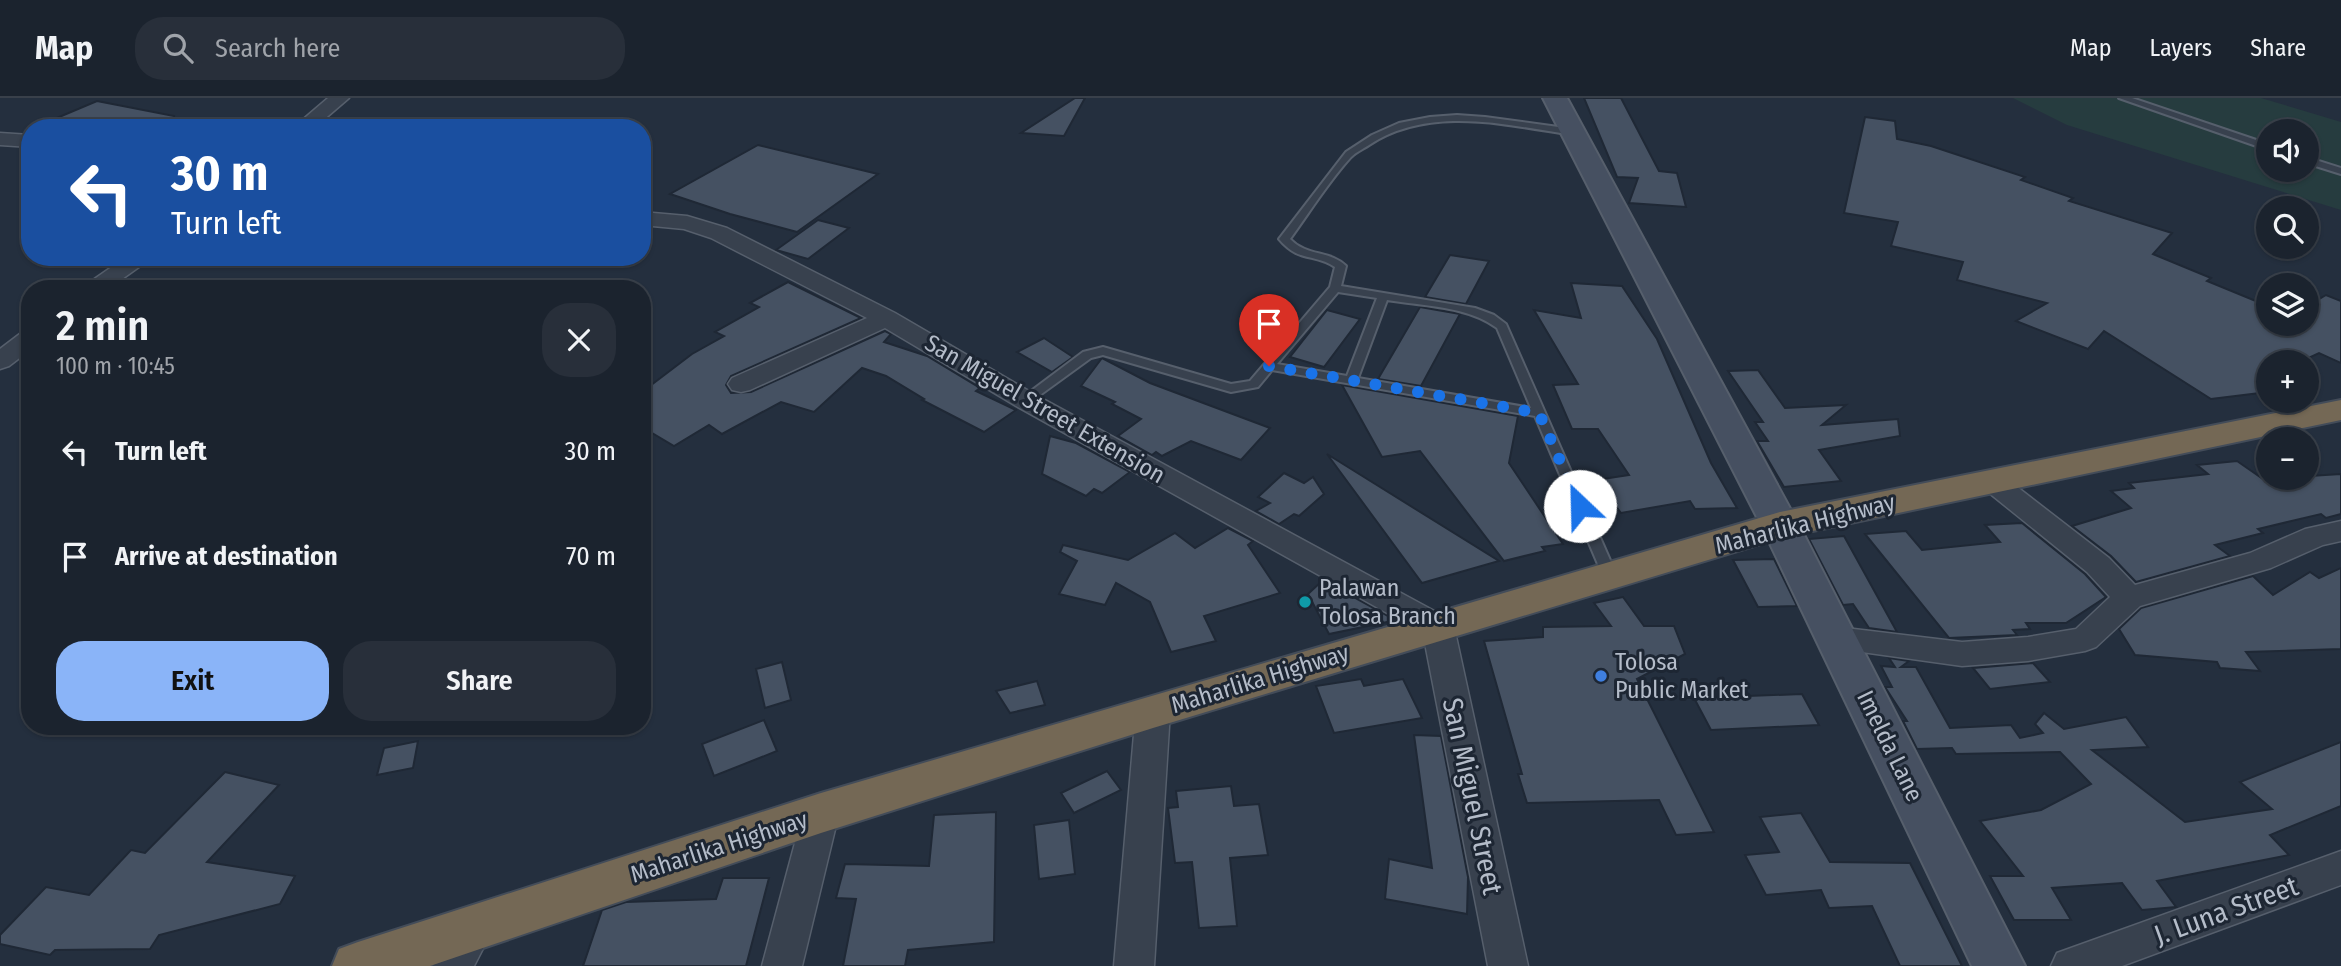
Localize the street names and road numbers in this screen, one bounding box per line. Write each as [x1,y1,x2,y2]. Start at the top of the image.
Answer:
street label: San Miguel Street Extension [920,329,1170,489]
street label: Maharlika Highway [1712,488,1898,560]
street label: Maharlika Highway [1168,639,1352,719]
street label: Imelda Lane [1851,686,1929,806]
street label: San Miguel Street [1436,695,1510,898]
street label: Maharlika Highway [627,805,811,889]
street label: J. Luna Street [2150,869,2303,952]

